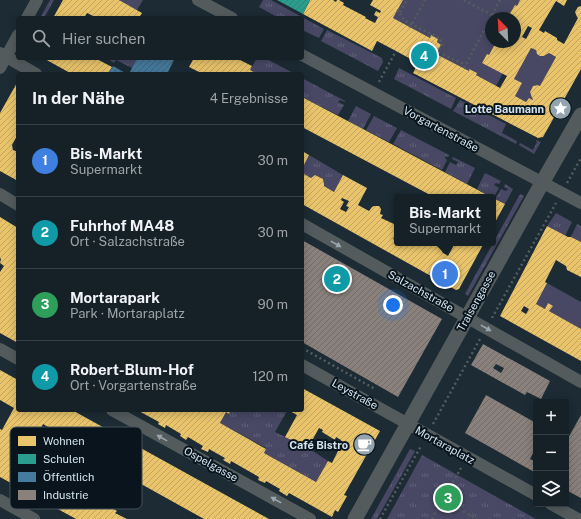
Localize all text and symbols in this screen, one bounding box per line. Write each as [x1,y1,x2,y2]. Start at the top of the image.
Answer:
north arrow [485,12,521,48]
search box [16,16,304,60]
icon: search [30,27,52,49]
text: Hier suchen [62,30,145,47]
pin: 4 [411,41,437,71]
text: In der Nähe [32,88,125,108]
text: 4 Ergebnisse [210,91,288,106]
place icon: Lotte Baumann [547,96,573,122]
place label: Lotte Baumann [465,103,544,115]
street label: Vorgartenstraße [401,104,481,154]
text: Bis-Markt [70,145,142,162]
text: 1 [42,153,48,168]
text: 30 m [258,153,288,168]
text: Supermarkt [70,162,142,177]
popup [394,194,496,246]
text: Bis-Markt [409,204,481,221]
text: Fuhrhof MA48 [70,217,174,234]
text: Supermarkt [409,221,481,236]
text: 2 [41,225,49,240]
text: 30 m [258,225,288,240]
text: Ort · Salzachstraße [70,234,185,249]
one-way arrow [330,240,342,247]
pin: 1 [432,259,458,289]
pin: 2 [324,264,350,294]
street label: Salzachstraße [386,268,456,314]
street label: Traisengasse [454,269,498,333]
text: Mortarapark [70,289,160,306]
your location [383,295,403,315]
text: 3 [41,297,49,312]
text: 90 m [258,297,288,312]
text: Park · Mortaraplatz [70,306,185,321]
one-way arrow [480,325,492,332]
text: Robert-Blum-Hof [70,361,194,378]
text: 4 [41,369,49,384]
text: 120 m [253,369,288,384]
street label: Leystraße [330,376,380,412]
text: Ort · Vorgartenstraße [70,378,197,393]
map controls [533,399,569,507]
button: + [533,399,569,435]
street label: Mortaraplatz [413,424,477,466]
legend [10,427,142,509]
cafe icon: Café Bistro [351,432,377,458]
one-way arrow [156,434,168,441]
text: Wohnen [43,435,84,447]
button: − [533,435,569,471]
place label: Café Bistro [289,439,348,451]
street label: Ospelgasse [182,444,240,484]
text: Schulen [43,453,85,465]
text: Öffentlich [43,470,94,483]
button: layers [533,471,569,507]
pin: 3 [435,483,461,513]
text: Industrie [43,489,88,501]
one-way arrow [270,497,282,504]

